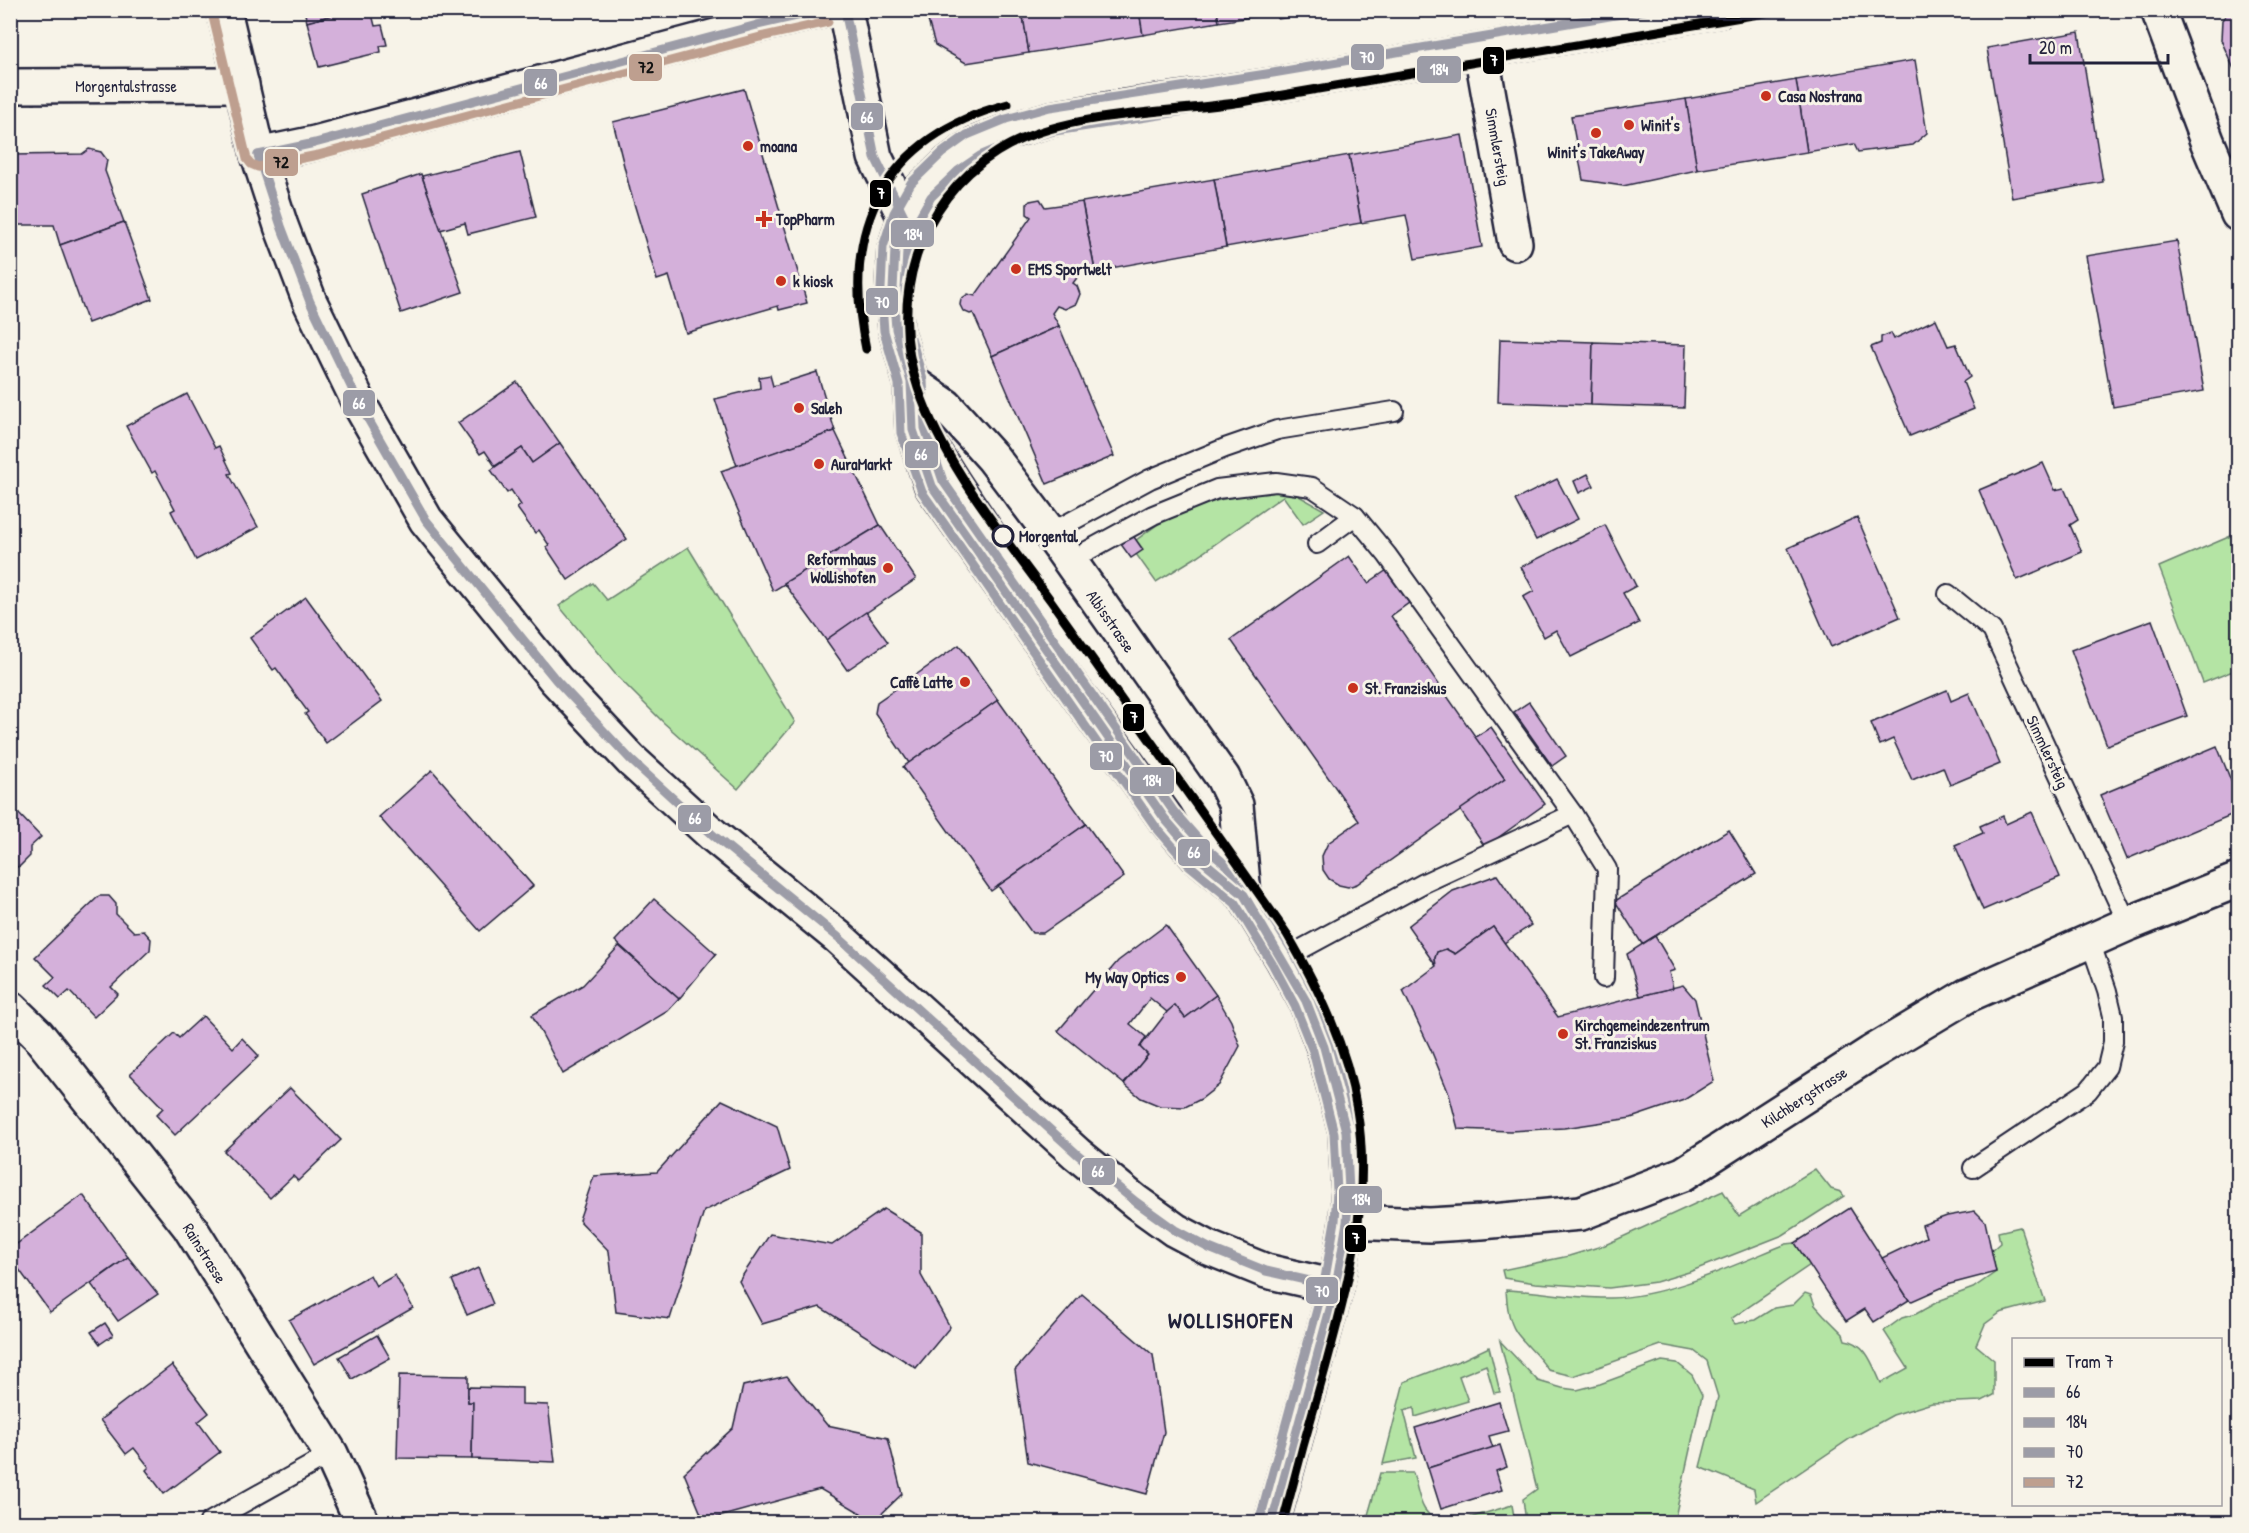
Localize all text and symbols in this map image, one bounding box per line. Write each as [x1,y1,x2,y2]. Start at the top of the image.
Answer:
scale bar [2030,27,2168,65]
text: 20 m [2039,35,2072,60]
line badge: 70 [1350,43,1385,71]
text: 70 [1358,46,1375,68]
line badge: 7 [1482,46,1505,75]
text: 7 [1489,49,1498,71]
line badge: 72 [628,53,663,82]
line badge: 184 [1416,55,1462,84]
text: 72 [637,56,654,78]
text: 184 [1430,58,1448,80]
line badge: 66 [523,68,558,97]
text: 66 [535,72,548,94]
street label: Morgentalstrasse [75,75,177,97]
place label: Casa Nostrana [1778,85,1862,107]
marker: Casa Nostrana [1759,89,1773,103]
line badge: 66 [850,102,884,131]
text: 66 [861,106,874,128]
street label: Simmlersteig [1480,107,1516,187]
place label: Winit's [1641,114,1680,136]
marker: Winit's [1622,118,1636,132]
marker: Winit's TakeAway [1589,126,1603,140]
place label: moana [760,135,798,157]
marker: moana [741,139,755,153]
place label: Winit's TakeAway [1547,141,1645,164]
line badge: 72 [264,148,299,177]
text: 72 [272,151,289,173]
line badge: 7 [869,179,892,208]
text: 7 [876,182,885,204]
place label: TopPharm [775,208,835,231]
marker: TopPharm [757,212,771,226]
line badge: 184 [890,219,935,248]
text: 184 [904,223,922,245]
place label: EMS Sportwelt [1028,258,1112,281]
marker: EMS Sportwelt [1009,262,1023,276]
place label: k kiosk [793,270,833,292]
marker: k kiosk [774,274,788,288]
line badge: 70 [865,287,899,316]
text: 70 [873,291,890,313]
line badge: 66 [342,389,376,417]
text: 66 [353,392,366,414]
place label: Saleh [811,397,842,419]
marker: Saleh [792,401,806,415]
line badge: 66 [904,440,939,469]
text: 66 [915,443,928,465]
place label: AuraMarkt [831,453,892,475]
marker: AuraMarkt [812,457,826,471]
marker: Morgental [992,525,1014,547]
place label: Morgental [1019,525,1079,548]
place label: Reformhaus Wollishofen [808,548,877,588]
marker: Reformhaus Wollishofen [881,561,895,575]
street label: Albisstrasse [1082,586,1141,657]
place label: Caffè Latte [890,671,954,693]
marker: Caffè Latte [958,675,972,689]
place label: St. Franziskus [1365,677,1447,699]
marker: St. Franziskus [1346,681,1360,695]
line badge: 7 [1122,703,1145,732]
text: 7 [1129,706,1138,728]
street label: Simmlersteig [2022,712,2074,792]
line badge: 70 [1089,742,1123,771]
text: 70 [1097,745,1114,767]
line badge: 184 [1129,766,1175,795]
text: 184 [1143,769,1161,791]
line badge: 66 [677,804,712,833]
text: 66 [689,807,702,829]
line badge: 66 [1177,838,1211,867]
text: 66 [1188,841,1201,863]
place label: My Way Optics [1085,966,1170,989]
marker: My Way Optics [1174,970,1188,984]
place label: Kirchgemeindezentrum St. Franziskus [1575,1014,1710,1054]
marker: Kirchgemeindezentrum St. Franziskus [1556,1027,1570,1041]
street label: Kilchbergstrasse [1757,1061,1852,1133]
line badge: 66 [1081,1157,1116,1186]
text: 66 [1092,1160,1105,1182]
line badge: 184 [1338,1185,1383,1214]
text: 184 [1352,1188,1370,1210]
street label: Rainstrasse [178,1219,232,1288]
line badge: 7 [1344,1224,1367,1253]
text: 7 [1351,1227,1360,1249]
line badge: 70 [1305,1276,1339,1305]
text: 70 [1313,1280,1330,1302]
district label: WOLLISHOFEN [1168,1305,1294,1335]
legend [2012,1338,2222,1506]
text: Tram 7 [2066,1349,2114,1374]
text: 66 [2066,1379,2080,1404]
text: 184 [2066,1409,2087,1434]
text: 70 [2066,1439,2083,1464]
text: 72 [2066,1469,2084,1494]

